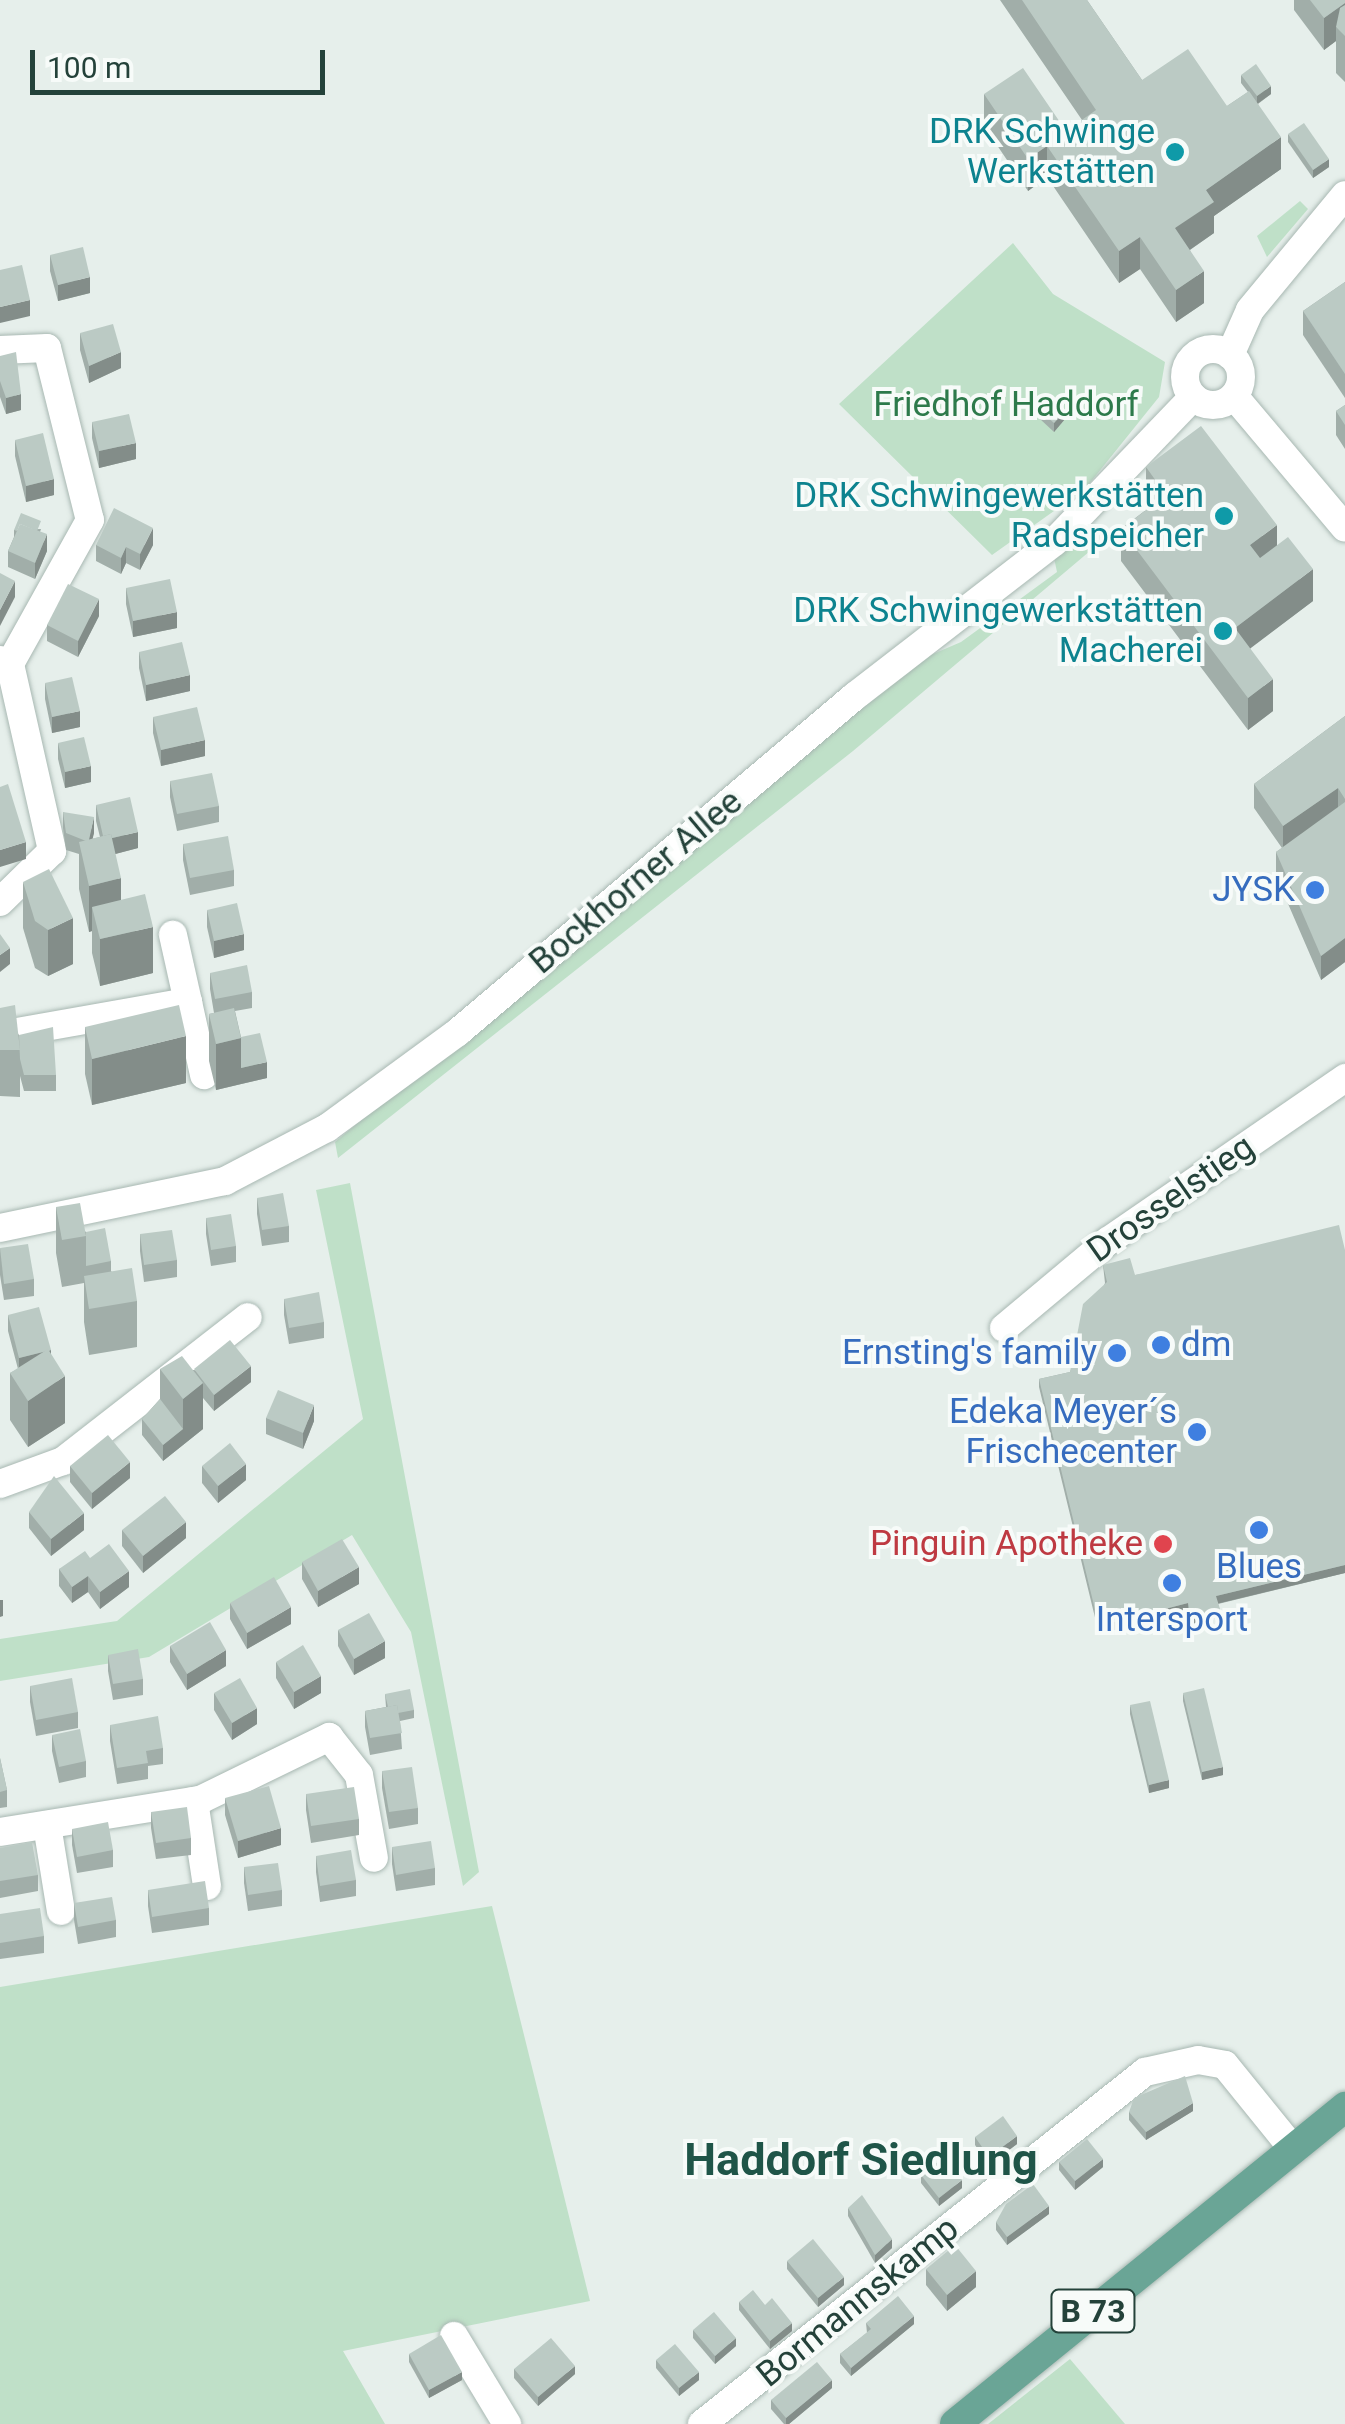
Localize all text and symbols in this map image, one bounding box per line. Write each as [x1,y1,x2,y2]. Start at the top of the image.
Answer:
scale bar [35,30,330,92]
text: 100 m [47,50,131,85]
place label: DRK Schwinge Werkstätten [929,111,1155,193]
marker: DRK Schwinge Werkstätten [1164,141,1186,163]
park label: Friedhof Haddorf [873,384,1139,426]
place label: DRK Schwingewerkstätten Radspeicher [794,475,1204,557]
marker: DRK Schwingewerkstätten Radspeicher [1213,505,1235,527]
place label: DRK Schwingewerkstätten Macherei [793,590,1203,672]
marker: DRK Schwingewerkstätten Macherei [1212,620,1234,642]
street label: Bockhorner Allee [521,781,751,983]
place label: JYSK [1212,869,1295,911]
marker: JYSK [1304,879,1326,901]
street label: Drosselstieg [1080,1126,1262,1272]
place label: dm [1181,1324,1231,1366]
place label: Ernsting's family [842,1332,1097,1374]
marker: dm [1150,1334,1172,1356]
marker: Ernsting's family [1106,1342,1128,1364]
place label: Edeka Meyer´s Frischecenter [949,1391,1177,1473]
marker: Edeka Meyer´s Frischecenter [1186,1421,1208,1443]
marker: Blues [1248,1519,1270,1541]
place label: Pinguin Apotheke [870,1523,1143,1565]
marker: Pinguin Apotheke [1152,1533,1174,1555]
place label: Blues [1216,1546,1302,1588]
marker: Intersport [1161,1572,1183,1594]
place label: Intersport [1096,1599,1248,1641]
district label: Haddorf Siedlung [684,2133,1038,2187]
street label: Bormannskamp [749,2208,967,2396]
road number: B 73 [1048,2284,1138,2338]

